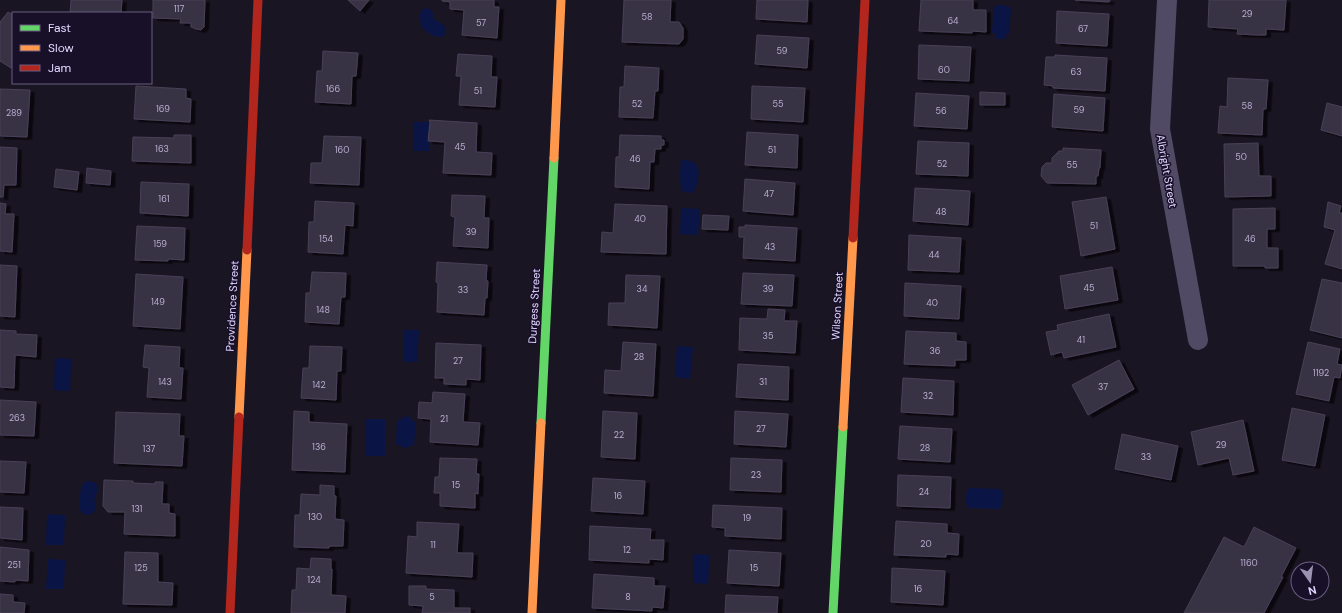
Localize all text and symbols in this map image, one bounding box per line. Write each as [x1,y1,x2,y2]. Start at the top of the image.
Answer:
house number: 117 [174,3,184,15]
house number: 29 [1242,8,1253,20]
house number: 58 [642,11,652,23]
legend [12,12,152,84]
house number: 64 [947,15,959,27]
house number: 57 [476,17,486,29]
text: Fast [48,20,71,36]
house number: 67 [1078,23,1088,35]
text: Slow [48,40,74,56]
house number: 59 [777,45,788,57]
text: Jam [48,60,71,76]
house number: 60 [938,64,950,76]
house number: 63 [1071,66,1081,78]
house number: 166 [326,83,340,95]
house number: 51 [474,85,482,97]
house number: 52 [632,98,642,110]
house number: 55 [773,98,783,110]
house number: 58 [1242,100,1252,112]
house number: 169 [156,103,170,115]
house number: 59 [1074,104,1085,116]
house number: 56 [935,105,947,117]
house number: 289 [6,107,22,119]
street label: Albright Street [1154,133,1180,209]
house number: 45 [455,141,465,153]
house number: 163 [155,143,169,155]
house number: 160 [335,144,349,156]
house number: 51 [768,144,776,156]
house number: 50 [1235,151,1247,163]
house number: 46 [629,153,641,165]
house number: 52 [937,158,947,170]
house number: 55 [1067,159,1077,171]
house number: 47 [764,188,774,200]
house number: 161 [158,193,170,205]
house number: 48 [936,206,946,218]
house number: 40 [634,213,646,225]
house number: 51 [1090,220,1098,232]
house number: 39 [466,226,477,238]
house number: 154 [319,233,333,245]
house number: 46 [1244,233,1256,245]
house number: 159 [153,238,167,250]
house number: 43 [765,241,775,253]
house number: 44 [929,249,940,261]
street label: Providence Street [223,260,241,352]
street label: Durgess Street [525,268,543,344]
street label: Wilson Street [828,272,846,340]
house number: 45 [1084,282,1094,294]
house number: 34 [637,283,648,295]
house number: 39 [763,283,774,295]
house number: 33 [458,284,468,296]
house number: 149 [151,296,165,308]
house number: 40 [926,297,938,309]
house number: 148 [316,304,330,316]
house number: 35 [763,330,773,342]
house number: 41 [1077,334,1085,346]
house number: 36 [930,345,941,357]
house number: 28 [634,351,644,363]
house number: 27 [453,355,463,367]
house number: 1192 [1313,367,1329,379]
house number: 143 [158,376,172,388]
house number: 31 [759,376,767,388]
house number: 142 [312,379,326,391]
house number: 37 [1098,381,1108,393]
house number: 32 [923,390,933,402]
house number: 263 [9,412,25,424]
house number: 21 [440,413,448,425]
house number: 27 [756,423,766,435]
house number: 22 [614,429,624,441]
house number: 29 [1216,439,1227,451]
house number: 136 [312,441,326,453]
house number: 28 [920,442,930,454]
house number: 137 [143,443,156,455]
house number: 33 [1141,451,1151,463]
house number: 23 [751,469,761,481]
house number: 15 [452,479,460,491]
house number: 24 [919,486,930,498]
house number: 16 [614,490,623,502]
house number: 131 [132,503,143,515]
house number: 130 [308,511,322,523]
house number: 19 [743,512,752,524]
house number: 20 [920,538,932,550]
house number: 11 [430,539,436,551]
house number: 12 [623,544,631,556]
house number: 1160 [1240,557,1258,569]
house number: 251 [7,559,21,571]
north arrow [1290,561,1330,601]
house number: 125 [134,562,148,574]
house number: 15 [750,562,758,574]
house number: 124 [307,574,321,586]
house number: 16 [914,583,923,595]
text: N [1307,583,1318,598]
house number: 5 [429,591,435,603]
house number: 8 [625,591,631,603]

